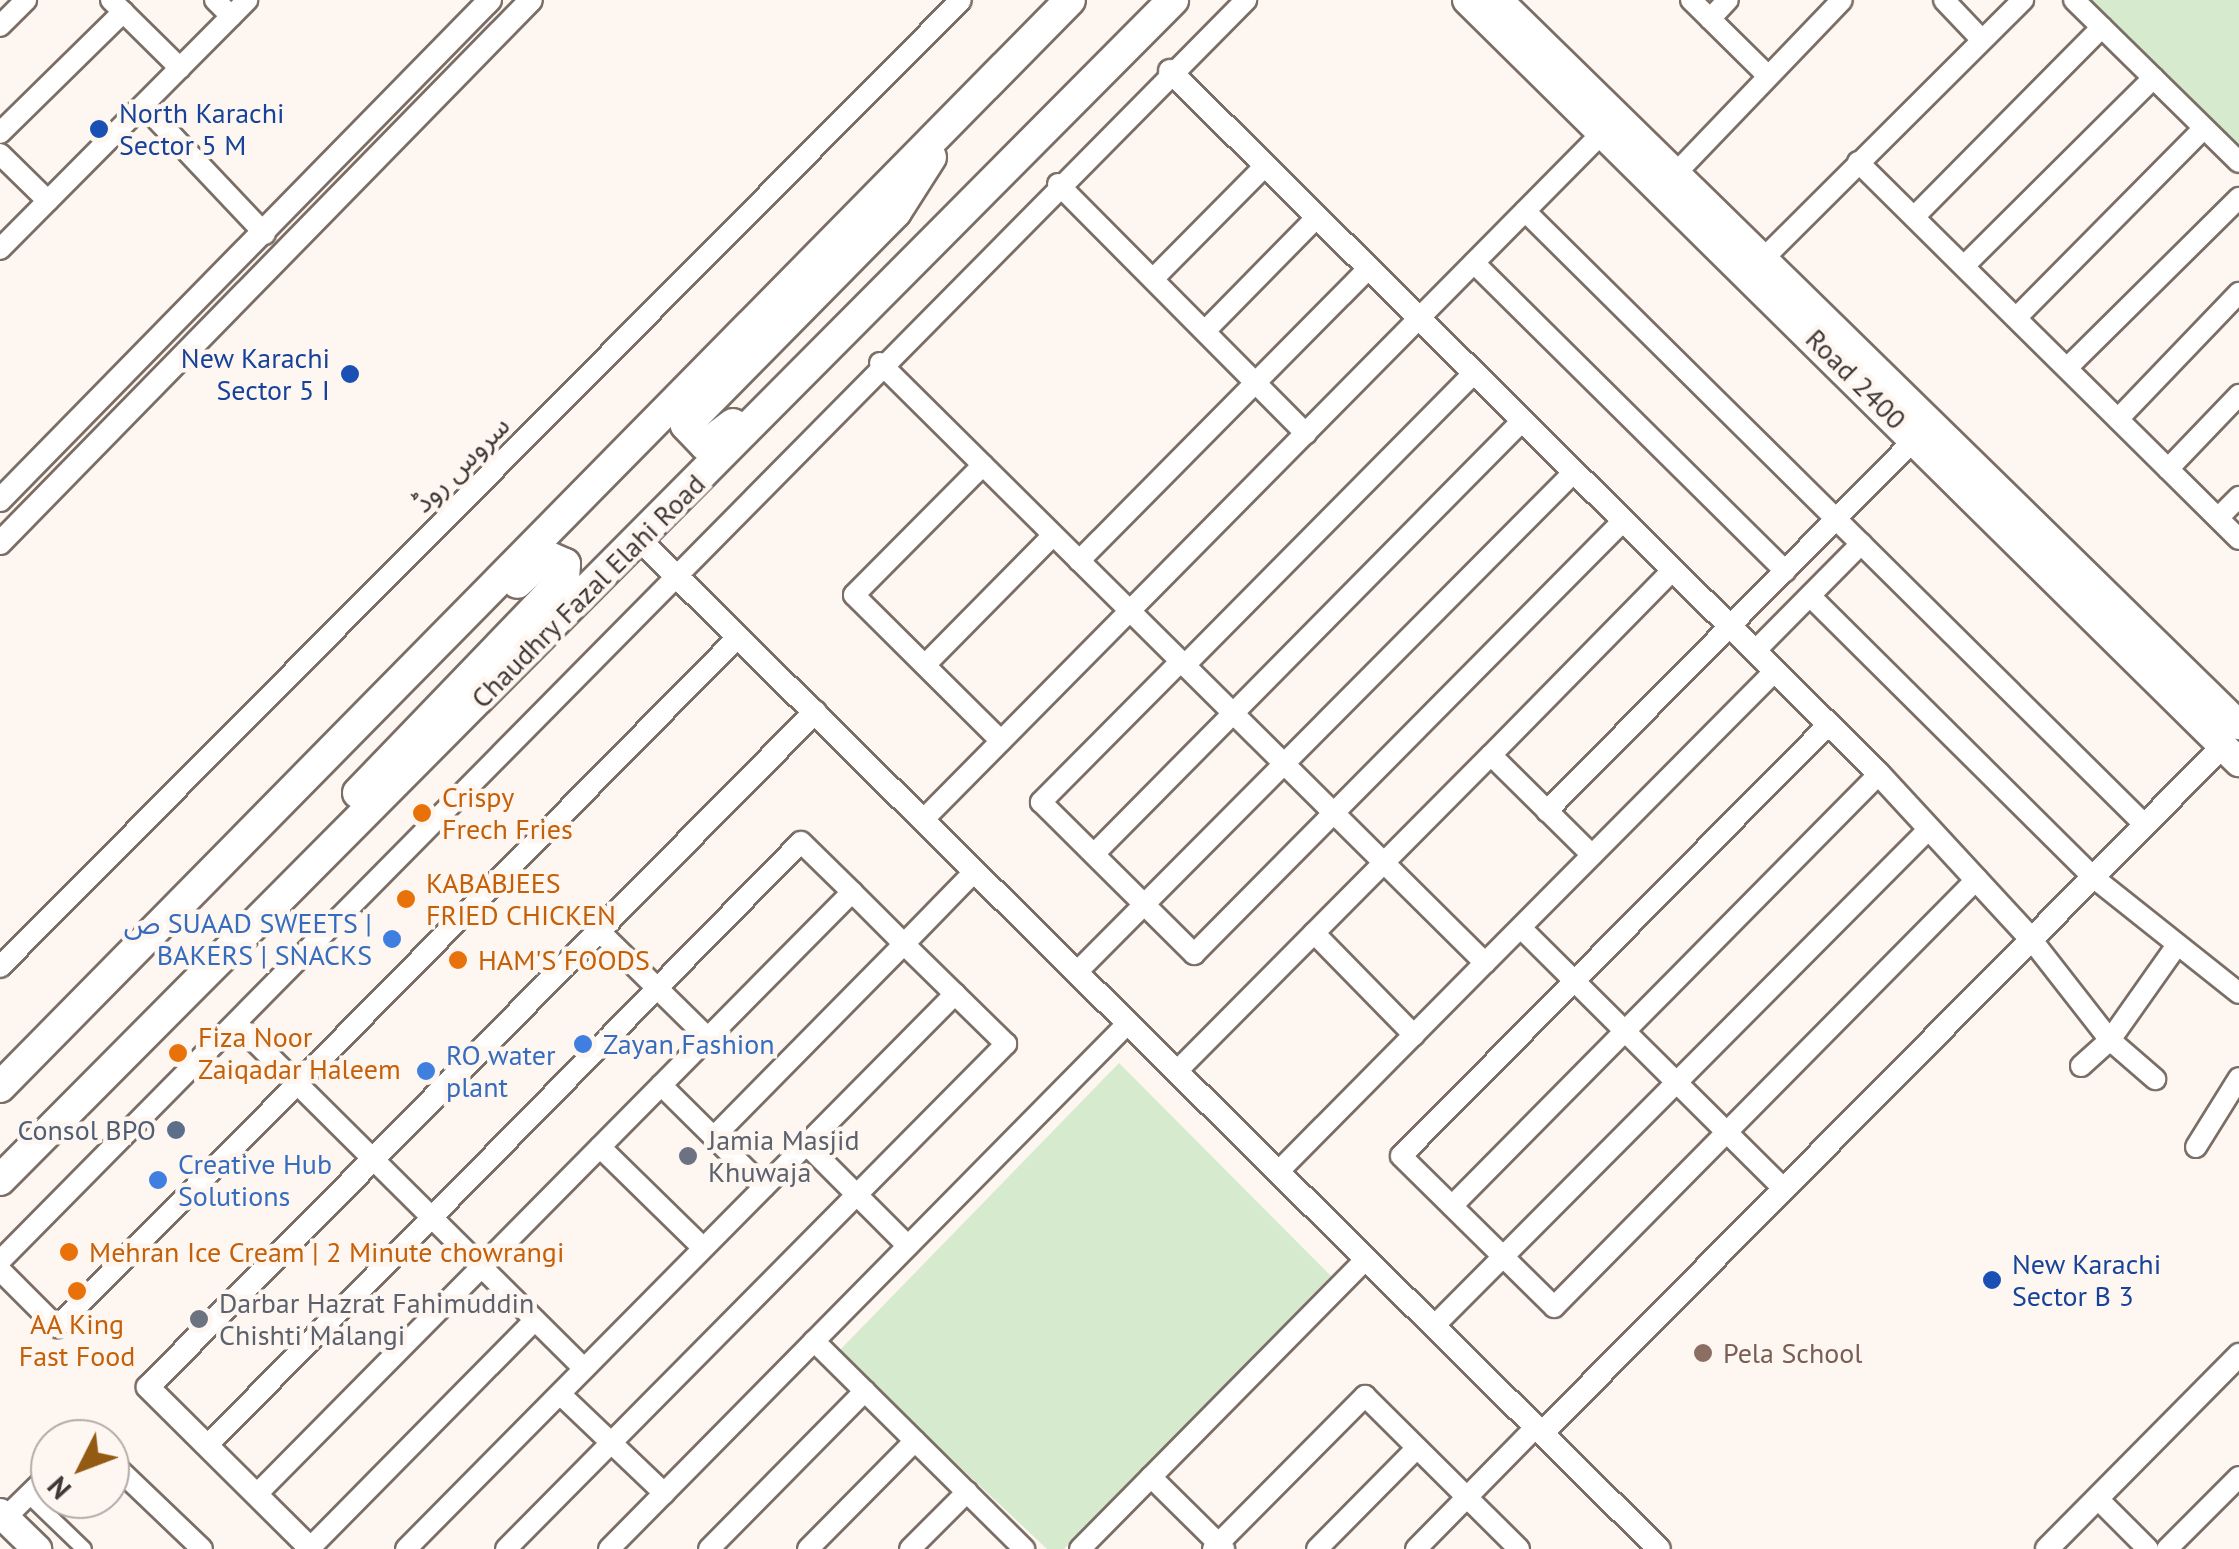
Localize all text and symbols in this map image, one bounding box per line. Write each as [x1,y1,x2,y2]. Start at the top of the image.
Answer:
place label: North Karachi Sector 5 M [119,96,285,162]
marker: North Karachi Sector 5 M [88,118,110,140]
street label: Road 2400 [1799,322,1913,436]
place label: New Karachi Sector 5 I [180,341,330,407]
marker: New Karachi Sector 5 I [339,363,361,385]
street label: سروس روڈ [406,409,516,519]
street label: Chaudhry Fazal Elahi Road [464,467,712,715]
place label: Crispy Frech Fries [442,780,573,846]
marker: Crispy Frech Fries [411,802,433,824]
place label: KABABJEES FRIED CHICKEN [426,866,616,932]
marker: KABABJEES FRIED CHICKEN [395,888,417,910]
place label: ص SUAAD SWEETS | BAKERS | SNACKS [124,906,372,972]
marker: ص SUAAD SWEETS | BAKERS | SNACKS [381,928,403,950]
place label: HAM'S FOODS [478,943,650,977]
marker: HAM'S FOODS [447,949,469,971]
place label: Fiza Noor Zaiqadar Haleem [198,1020,401,1086]
place label: Zayan Fashion [603,1027,775,1061]
marker: Zayan Fashion [572,1033,594,1055]
place label: RO water plant [446,1038,555,1104]
marker: Fiza Noor Zaiqadar Haleem [167,1042,189,1064]
marker: RO water plant [415,1060,437,1082]
place label: Consol BPO [18,1113,156,1147]
marker: Consol BPO [165,1119,187,1141]
place label: Jamia Masjid Khuwaja [708,1123,860,1189]
marker: Jamia Masjid Khuwaja [677,1145,699,1167]
place label: Creative Hub Solutions [178,1147,332,1213]
marker: Creative Hub Solutions [147,1169,169,1191]
place label: Mehran Ice Cream | 2 Minute chowrangi [89,1235,564,1269]
marker: Mehran Ice Cream | 2 Minute chowrangi [58,1241,80,1263]
place label: New Karachi Sector B 3 [2012,1247,2162,1313]
marker: New Karachi Sector B 3 [1981,1269,2003,1291]
marker: AA King Fast Food [66,1280,88,1302]
place label: Darbar Hazrat Fahimuddin Chishti Malangi [219,1286,534,1352]
place label: AA King Fast Food [19,1307,135,1373]
marker: Darbar Hazrat Fahimuddin Chishti Malangi [188,1308,210,1330]
place label: Pela School [1723,1336,1862,1370]
marker: Pela School [1692,1342,1714,1364]
north arrow [30,1419,130,1519]
text: N [39,1469,79,1507]

